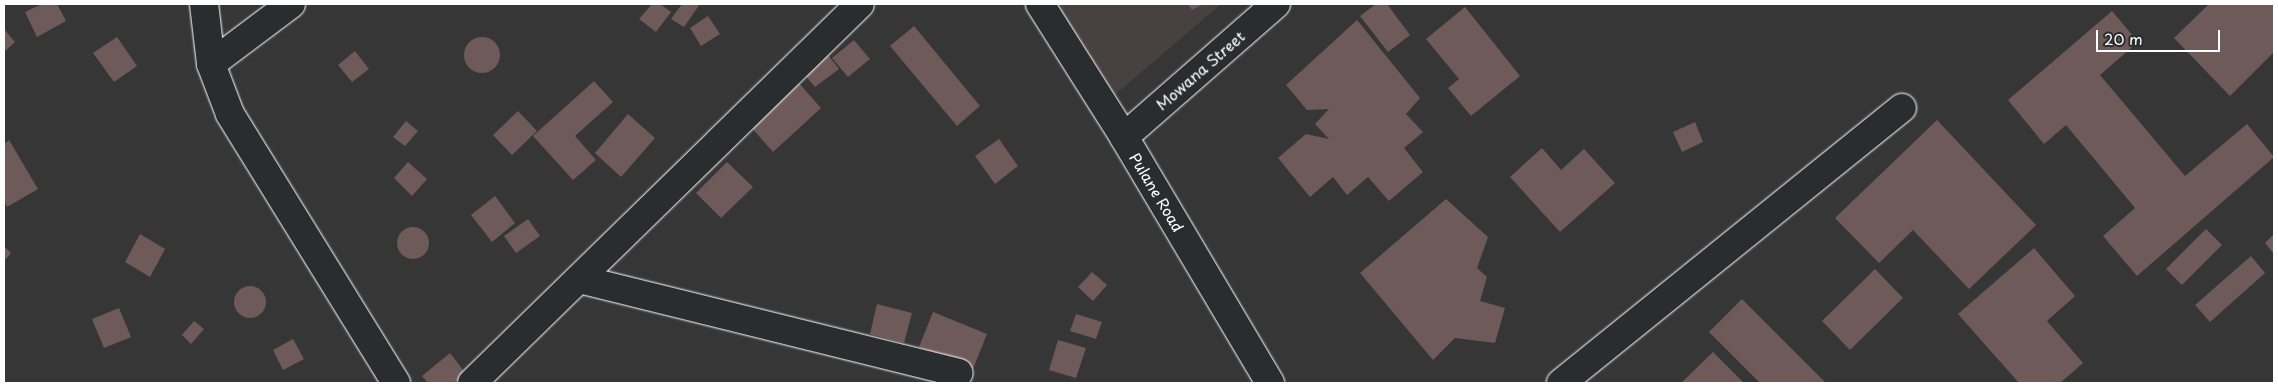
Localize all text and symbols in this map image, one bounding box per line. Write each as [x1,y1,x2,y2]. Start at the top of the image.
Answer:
scale bar [2098,20,2222,52]
street label: Mowana Street [1152,27,1248,113]
text: 20 m [2104,27,2143,50]
street label: Pulane Road [1126,149,1188,235]

